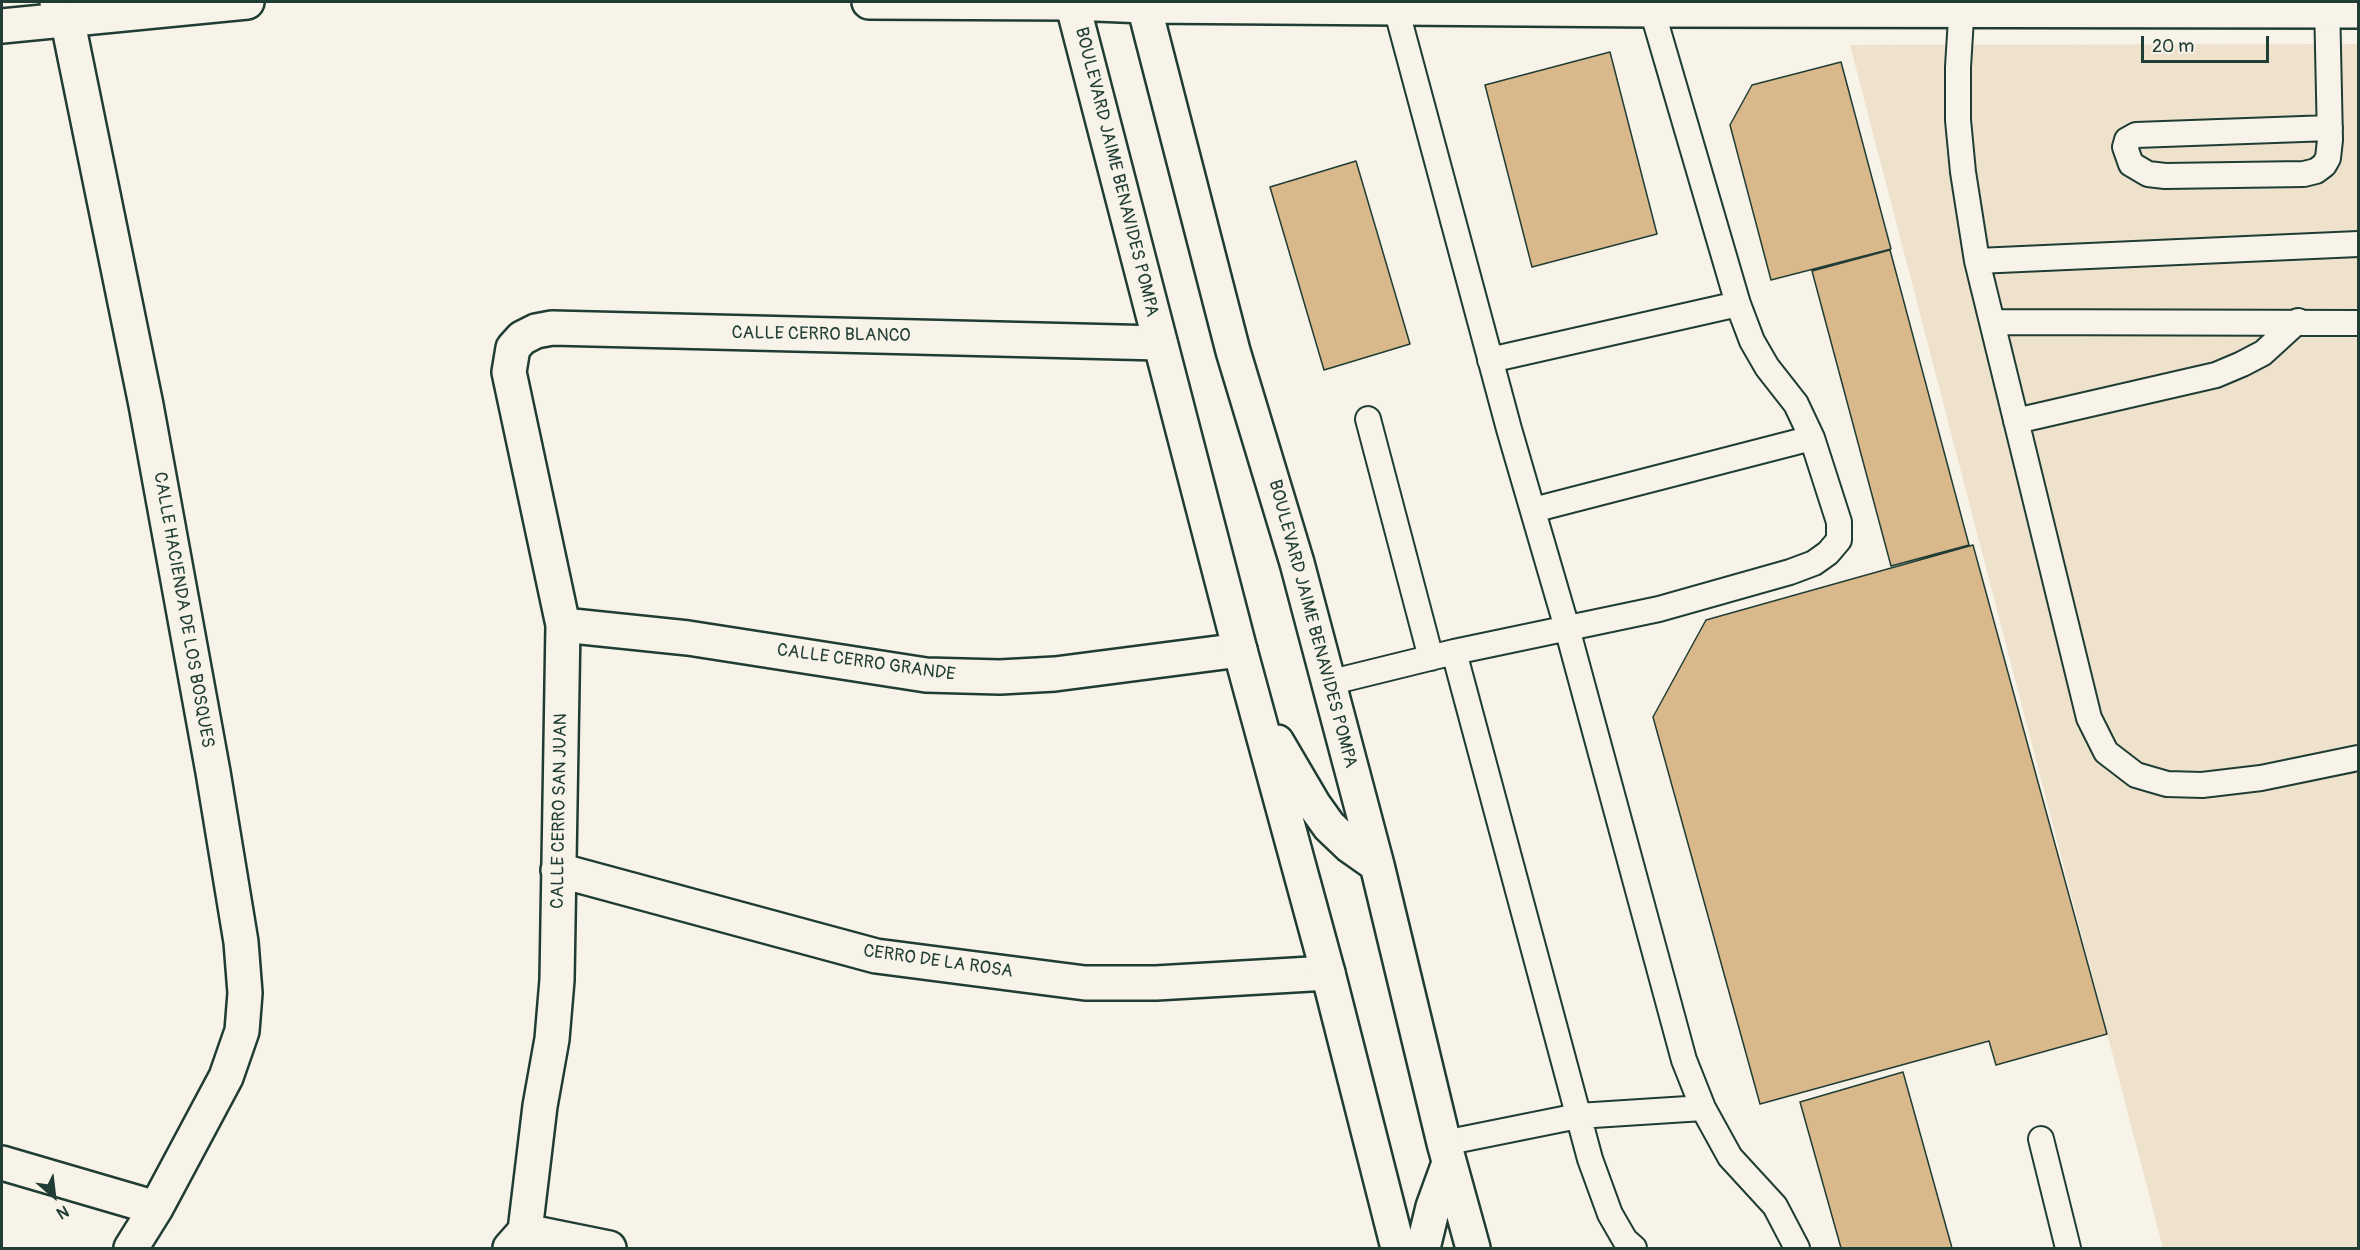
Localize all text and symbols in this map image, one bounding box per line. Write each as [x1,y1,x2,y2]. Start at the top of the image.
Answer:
scale bar [2144,24,2272,62]
street label: BOULEVARD JAIME BENAVIDES POMPA [1070,25,1162,319]
text: 20 m [2152,35,2194,58]
street label: CALLE CERRO BLANCO [731,323,911,347]
street label: CALLE HACIENDA DE LOS BOSQUES [148,470,218,750]
street label: BOULEVARD JAIME BENAVIDES POMPA [1263,477,1361,771]
street label: CALLE CERRO GRANDE [775,640,957,686]
street label: CALLE CERRO SAN JUAN [547,713,573,909]
street label: CERRO DE LA ROSA [862,941,1014,983]
north arrow [24,1166,84,1226]
text: N [53,1201,72,1223]

